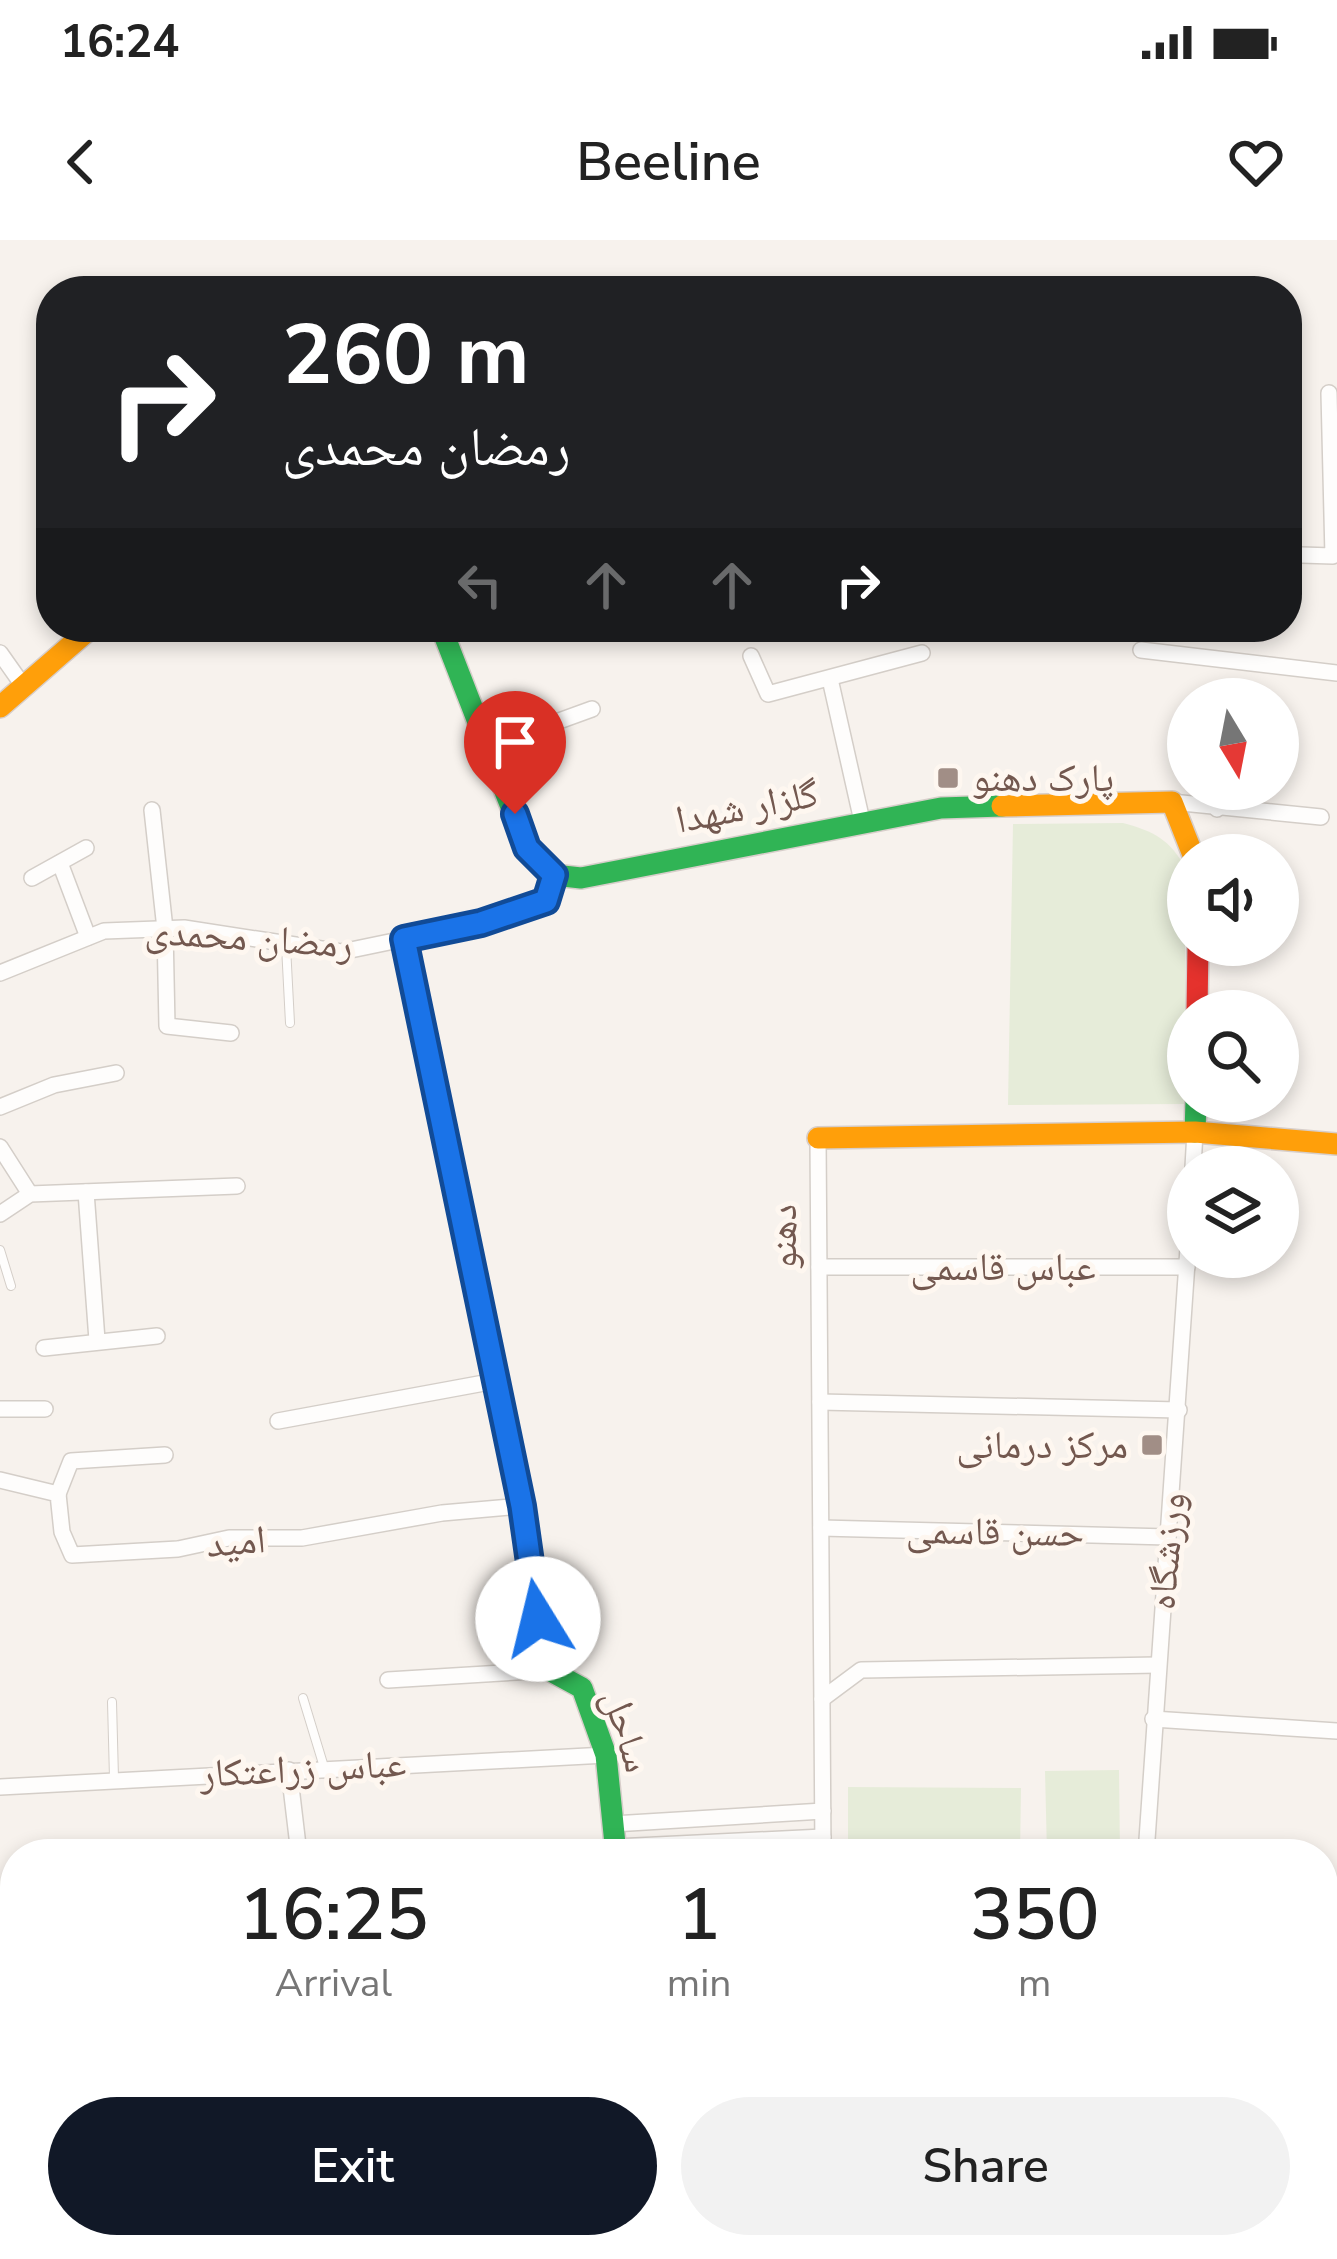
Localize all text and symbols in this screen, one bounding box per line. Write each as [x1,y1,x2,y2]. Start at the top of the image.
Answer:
text: 16:24 [60,12,179,73]
text: Beeline [576,125,761,199]
icon: back [48,129,114,195]
icon: heart [1223,129,1289,195]
text: 260 m [282,298,530,413]
icon: right [84,324,240,480]
text: رمضان محمدی [282,410,571,484]
icon: left [447,552,513,618]
icon: ahead [573,552,639,618]
icon: ahead [699,552,765,618]
icon: right [825,552,891,618]
north arrow [1167,678,1299,810]
map controls [1167,678,1299,1278]
pin [464,691,566,814]
icon: arrive [482,709,548,775]
place label: پارک دهنو [972,752,1114,805]
marker: پارک دهنو [935,765,961,791]
street label: گلزار شهدا [671,767,823,847]
button: sound [1167,834,1299,966]
street label: رمضان محمدی [143,904,355,972]
button: search [1167,990,1299,1122]
button: layers [1167,1146,1299,1278]
street label: دهنو [757,1204,810,1270]
street label: عباس قاسمی [910,1241,1096,1294]
place label: مرکز درمانی [956,1419,1128,1472]
marker: مرکز درمانی [1139,1432,1165,1458]
street label: ورزشگاه [1135,1490,1199,1612]
street label: حسن قاسمی [905,1504,1085,1560]
street label: امید [204,1513,268,1571]
position arrow [475,1556,601,1682]
street label: ساحل [589,1683,665,1779]
street label: عباس زراعتکار [198,1737,407,1801]
text: 16:25 [238,1866,428,1964]
text: 1 [678,1866,721,1964]
text: 350 [970,1866,1099,1964]
text: Arrival [275,1957,392,2010]
text: min [667,1957,731,2010]
text: m [1018,1957,1051,2010]
button: Exit [48,2097,657,2235]
button: Share [681,2097,1290,2235]

